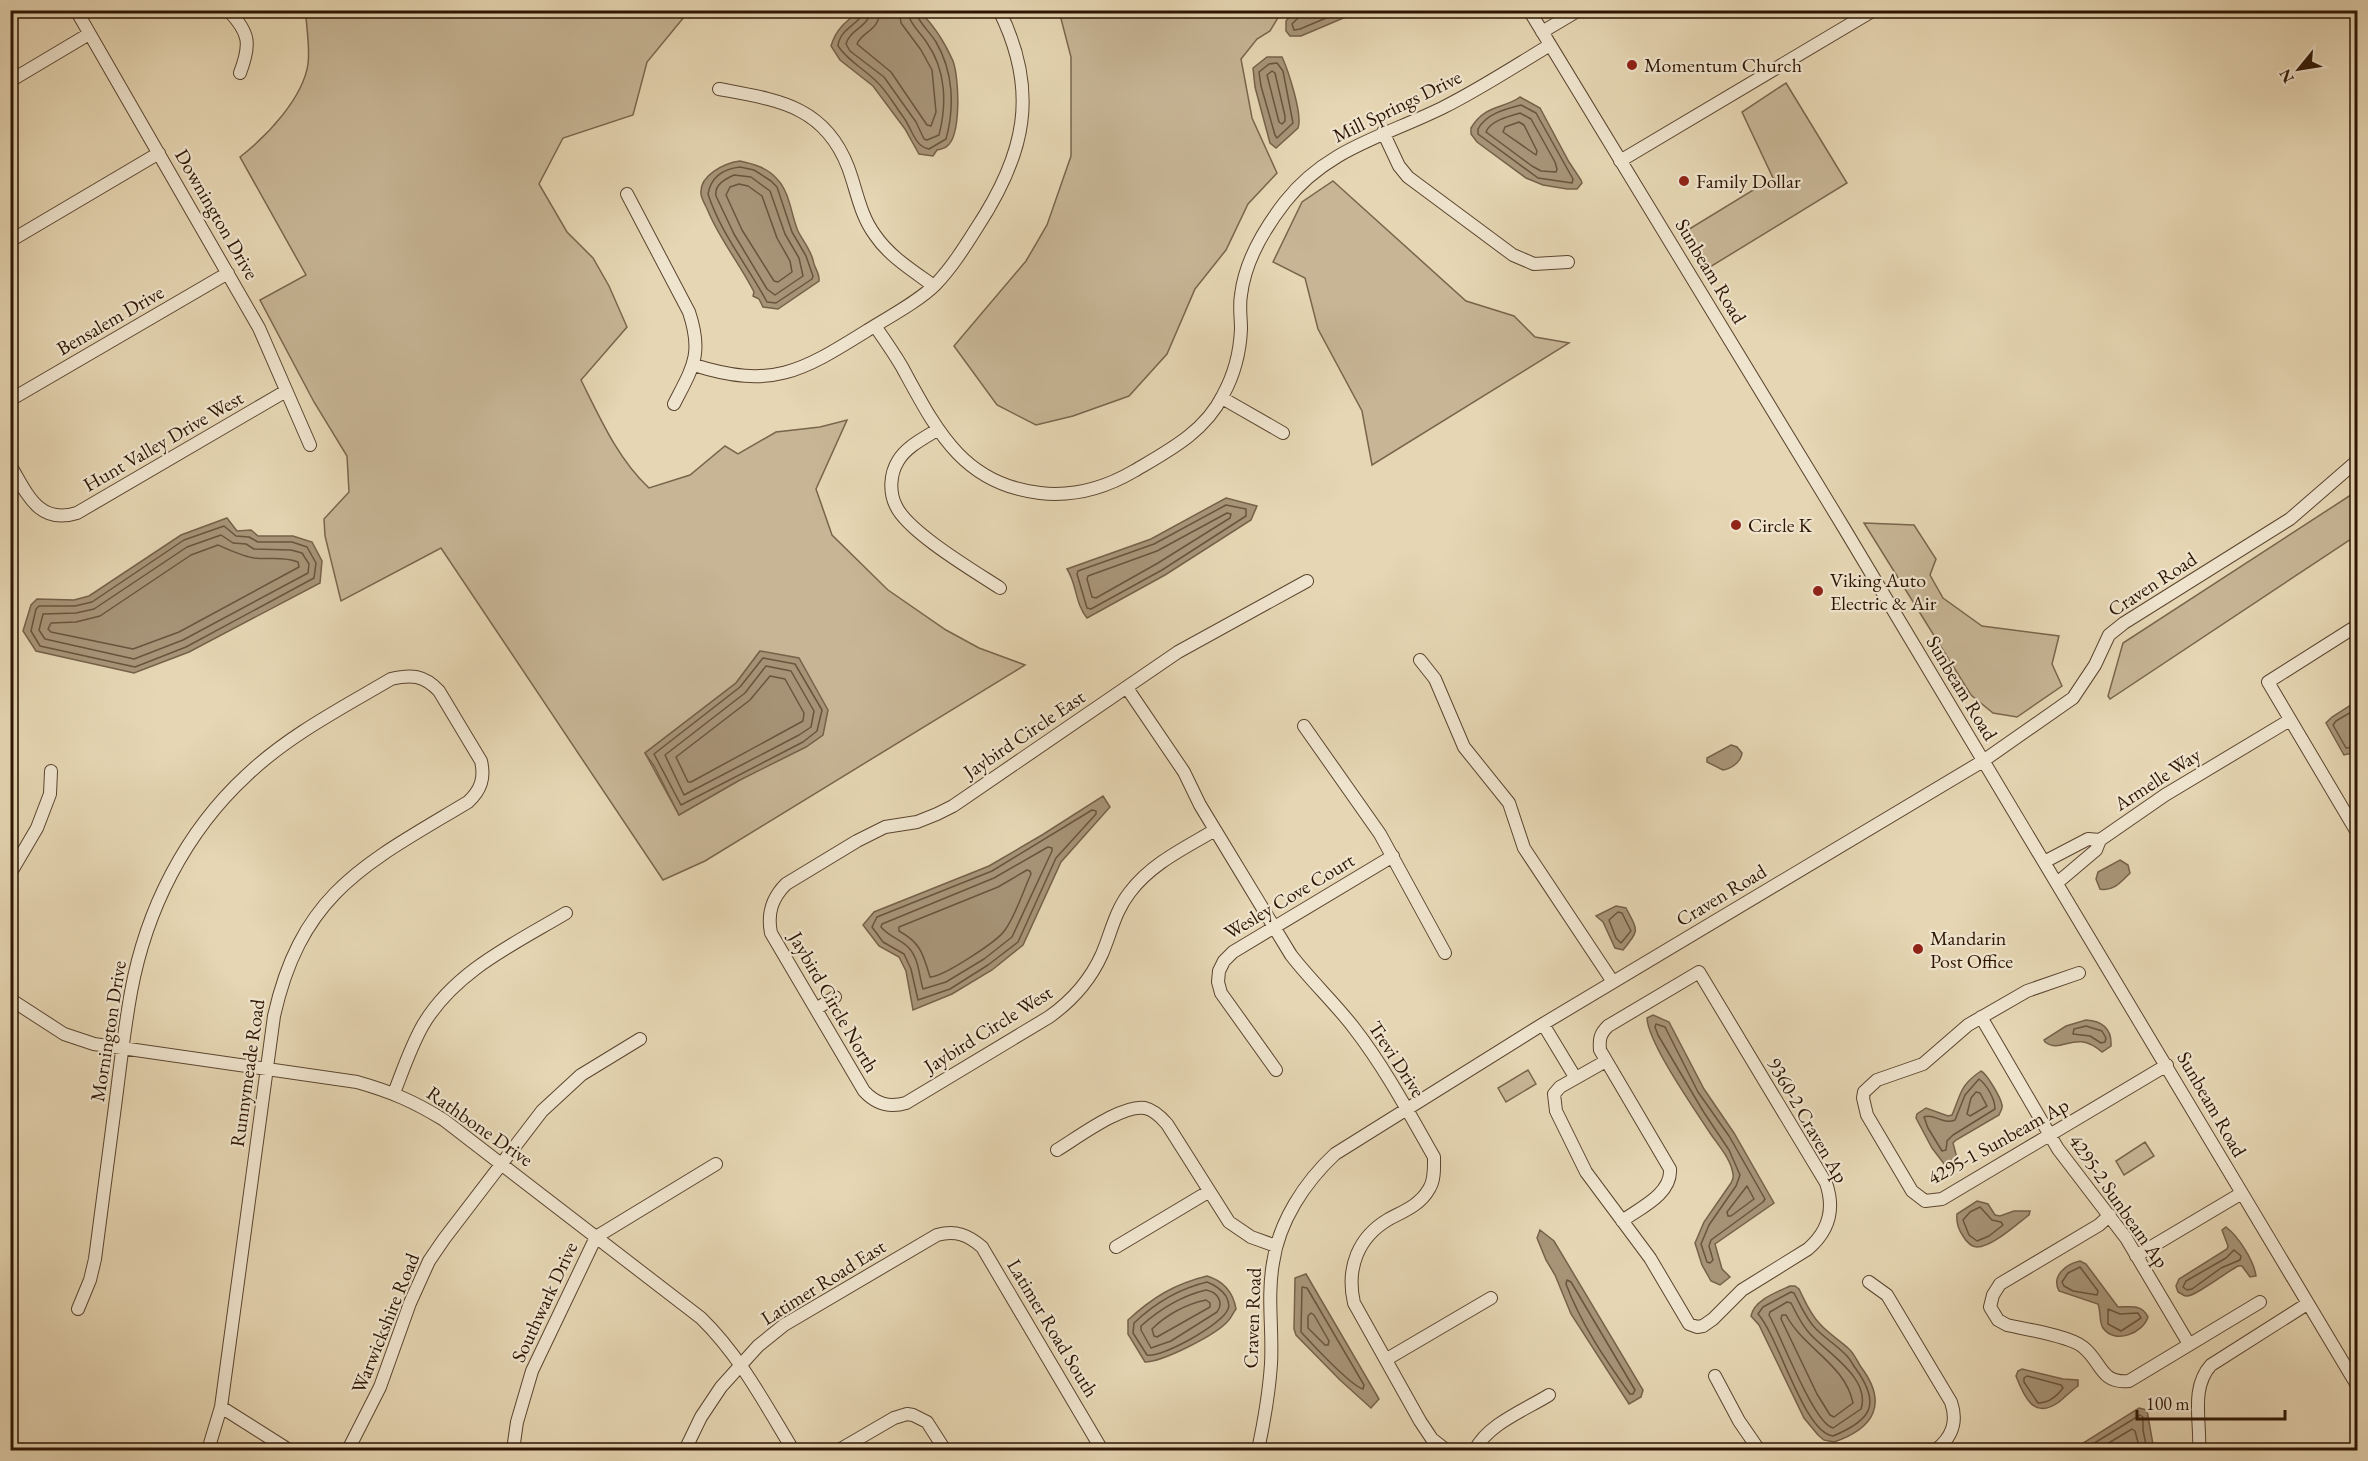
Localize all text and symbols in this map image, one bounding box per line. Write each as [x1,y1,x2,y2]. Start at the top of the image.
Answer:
north arrow [2269,39,2329,99]
place label: Momentum Church [1644,52,1802,78]
marker: Momentum Church [1625,58,1639,72]
street label: Mill Springs Drive [1328,63,1466,148]
text: N [2274,65,2299,87]
street label: Downington Drive [169,144,265,284]
place label: Family Dollar [1696,168,1801,194]
marker: Family Dollar [1677,174,1691,188]
street label: Sunbeam Road [1669,214,1753,329]
street label: Bensalem Drive [52,279,168,361]
street label: Hunt Valley Drive West [78,384,248,497]
place label: Circle K [1748,512,1813,538]
marker: Circle K [1729,518,1743,532]
street label: Craven Road [2103,545,2202,622]
place label: Viking Auto Electric & Air [1830,567,1937,616]
marker: Viking Auto Electric & Air [1811,584,1825,598]
street label: Sunbeam Road [1920,631,2004,746]
street label: Jaybird Circle East [956,683,1090,785]
street label: Armelle Way [2108,741,2205,817]
street label: Wesley Cove Court [1219,847,1359,945]
street label: Craven Road [1671,857,1772,932]
street label: Jaybird Circle North [782,925,885,1077]
place label: Mandarin Post Office [1930,925,2013,974]
marker: Mandarin Post Office [1911,942,1925,956]
street label: Mornington Drive [84,958,132,1103]
street label: Jaybird Circle West [917,979,1058,1080]
street label: Runnymeade Road [224,997,270,1149]
street label: Trevi Drive [1363,1016,1432,1102]
street label: Sunbeam Road [2171,1046,2253,1162]
street label: 9360-2 Craven Ap [1762,1053,1854,1187]
street label: Rathbone Drive [422,1080,538,1172]
street label: 4295-1 Sunbeam Ap [1923,1091,2073,1191]
street label: 4295-2 Sunbeam Ap [2063,1129,2175,1273]
street label: Latimer Road East [756,1233,891,1331]
street label: Southwark Drive [505,1237,583,1366]
street label: Warwickshire Road [345,1248,425,1397]
street label: Latimer Road South [1001,1254,1105,1402]
street label: Craven Road [1237,1266,1267,1369]
scale bar [2137,1383,2286,1421]
text: 100 m [2146,1392,2190,1415]

